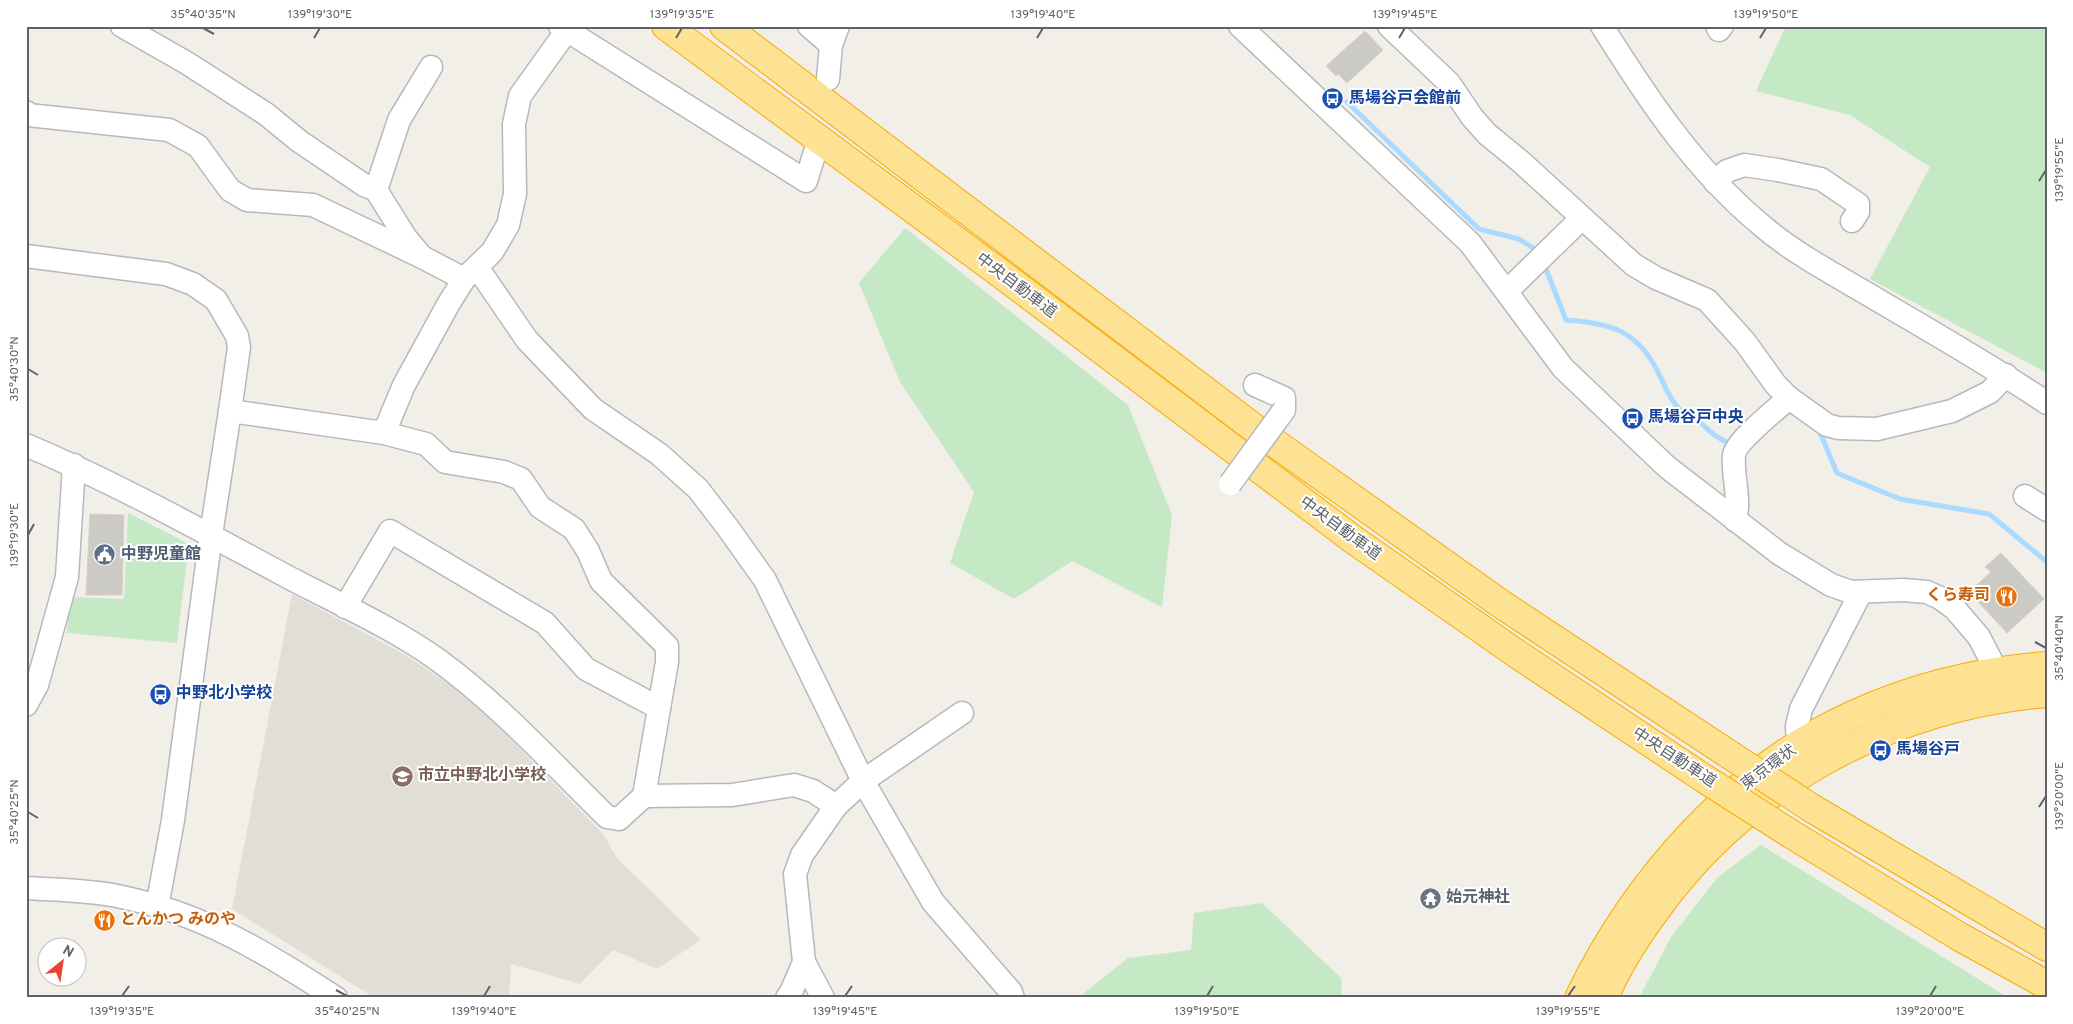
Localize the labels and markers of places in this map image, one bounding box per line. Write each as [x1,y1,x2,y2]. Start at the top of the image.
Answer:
bus stop icon: 馬場谷戸会館前 [1321,87,1345,111]
place label: 馬場谷戸会館前 [1349,89,1461,109]
bus stop icon: 馬場谷戸中央 [1620,406,1644,430]
place label: 馬場谷戸中央 [1648,408,1744,428]
public building icon: 中野児童館 [93,543,117,567]
place label: 中野児童館 [121,545,201,565]
restaurant icon: くら寿司 [1994,584,2018,608]
place label: くら寿司 [1926,586,1990,606]
bus stop icon: 中野北小学校 [148,682,172,706]
place label: 中野北小学校 [176,684,272,704]
bus stop icon: 馬場谷戸 [1868,738,1892,762]
place label: 馬場谷戸 [1896,740,1960,760]
school or university icon: 市立中野北小学校 [390,764,414,788]
place label: 市立中野北小学校 [418,766,546,786]
temple icon: 始元神社 [1418,886,1442,910]
place label: 始元神社 [1446,887,1510,908]
restaurant icon: とんかつ みのや [92,908,116,932]
place label: とんかつ みのや [120,910,236,930]

